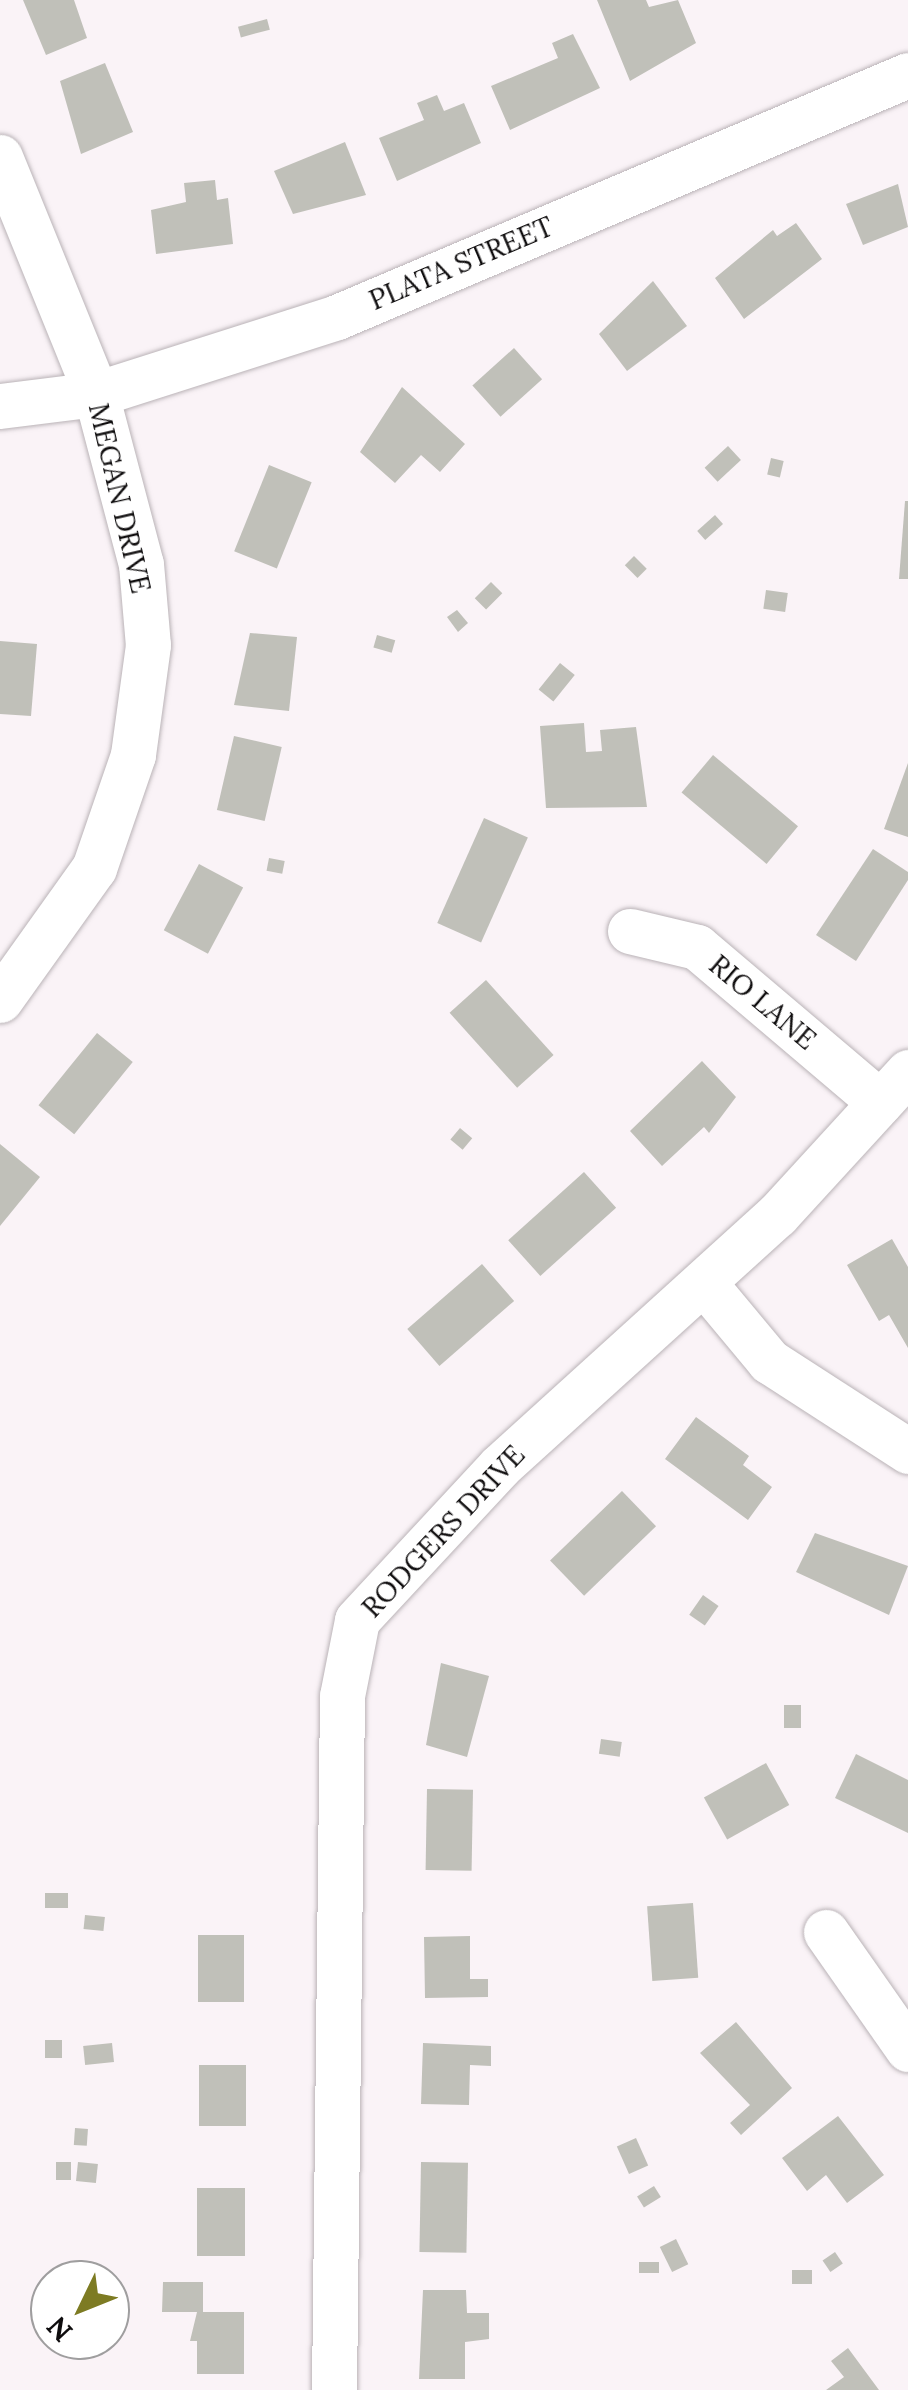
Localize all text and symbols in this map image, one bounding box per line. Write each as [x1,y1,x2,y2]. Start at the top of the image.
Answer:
street label: PLATA STREET [364,209,558,317]
street label: MEGAN DRIVE [82,400,158,596]
street label: RIO LANE [703,948,823,1056]
street label: RODGERS DRIVE [355,1438,531,1624]
north arrow [30,2260,130,2360]
text: N [39,2309,80,2349]

